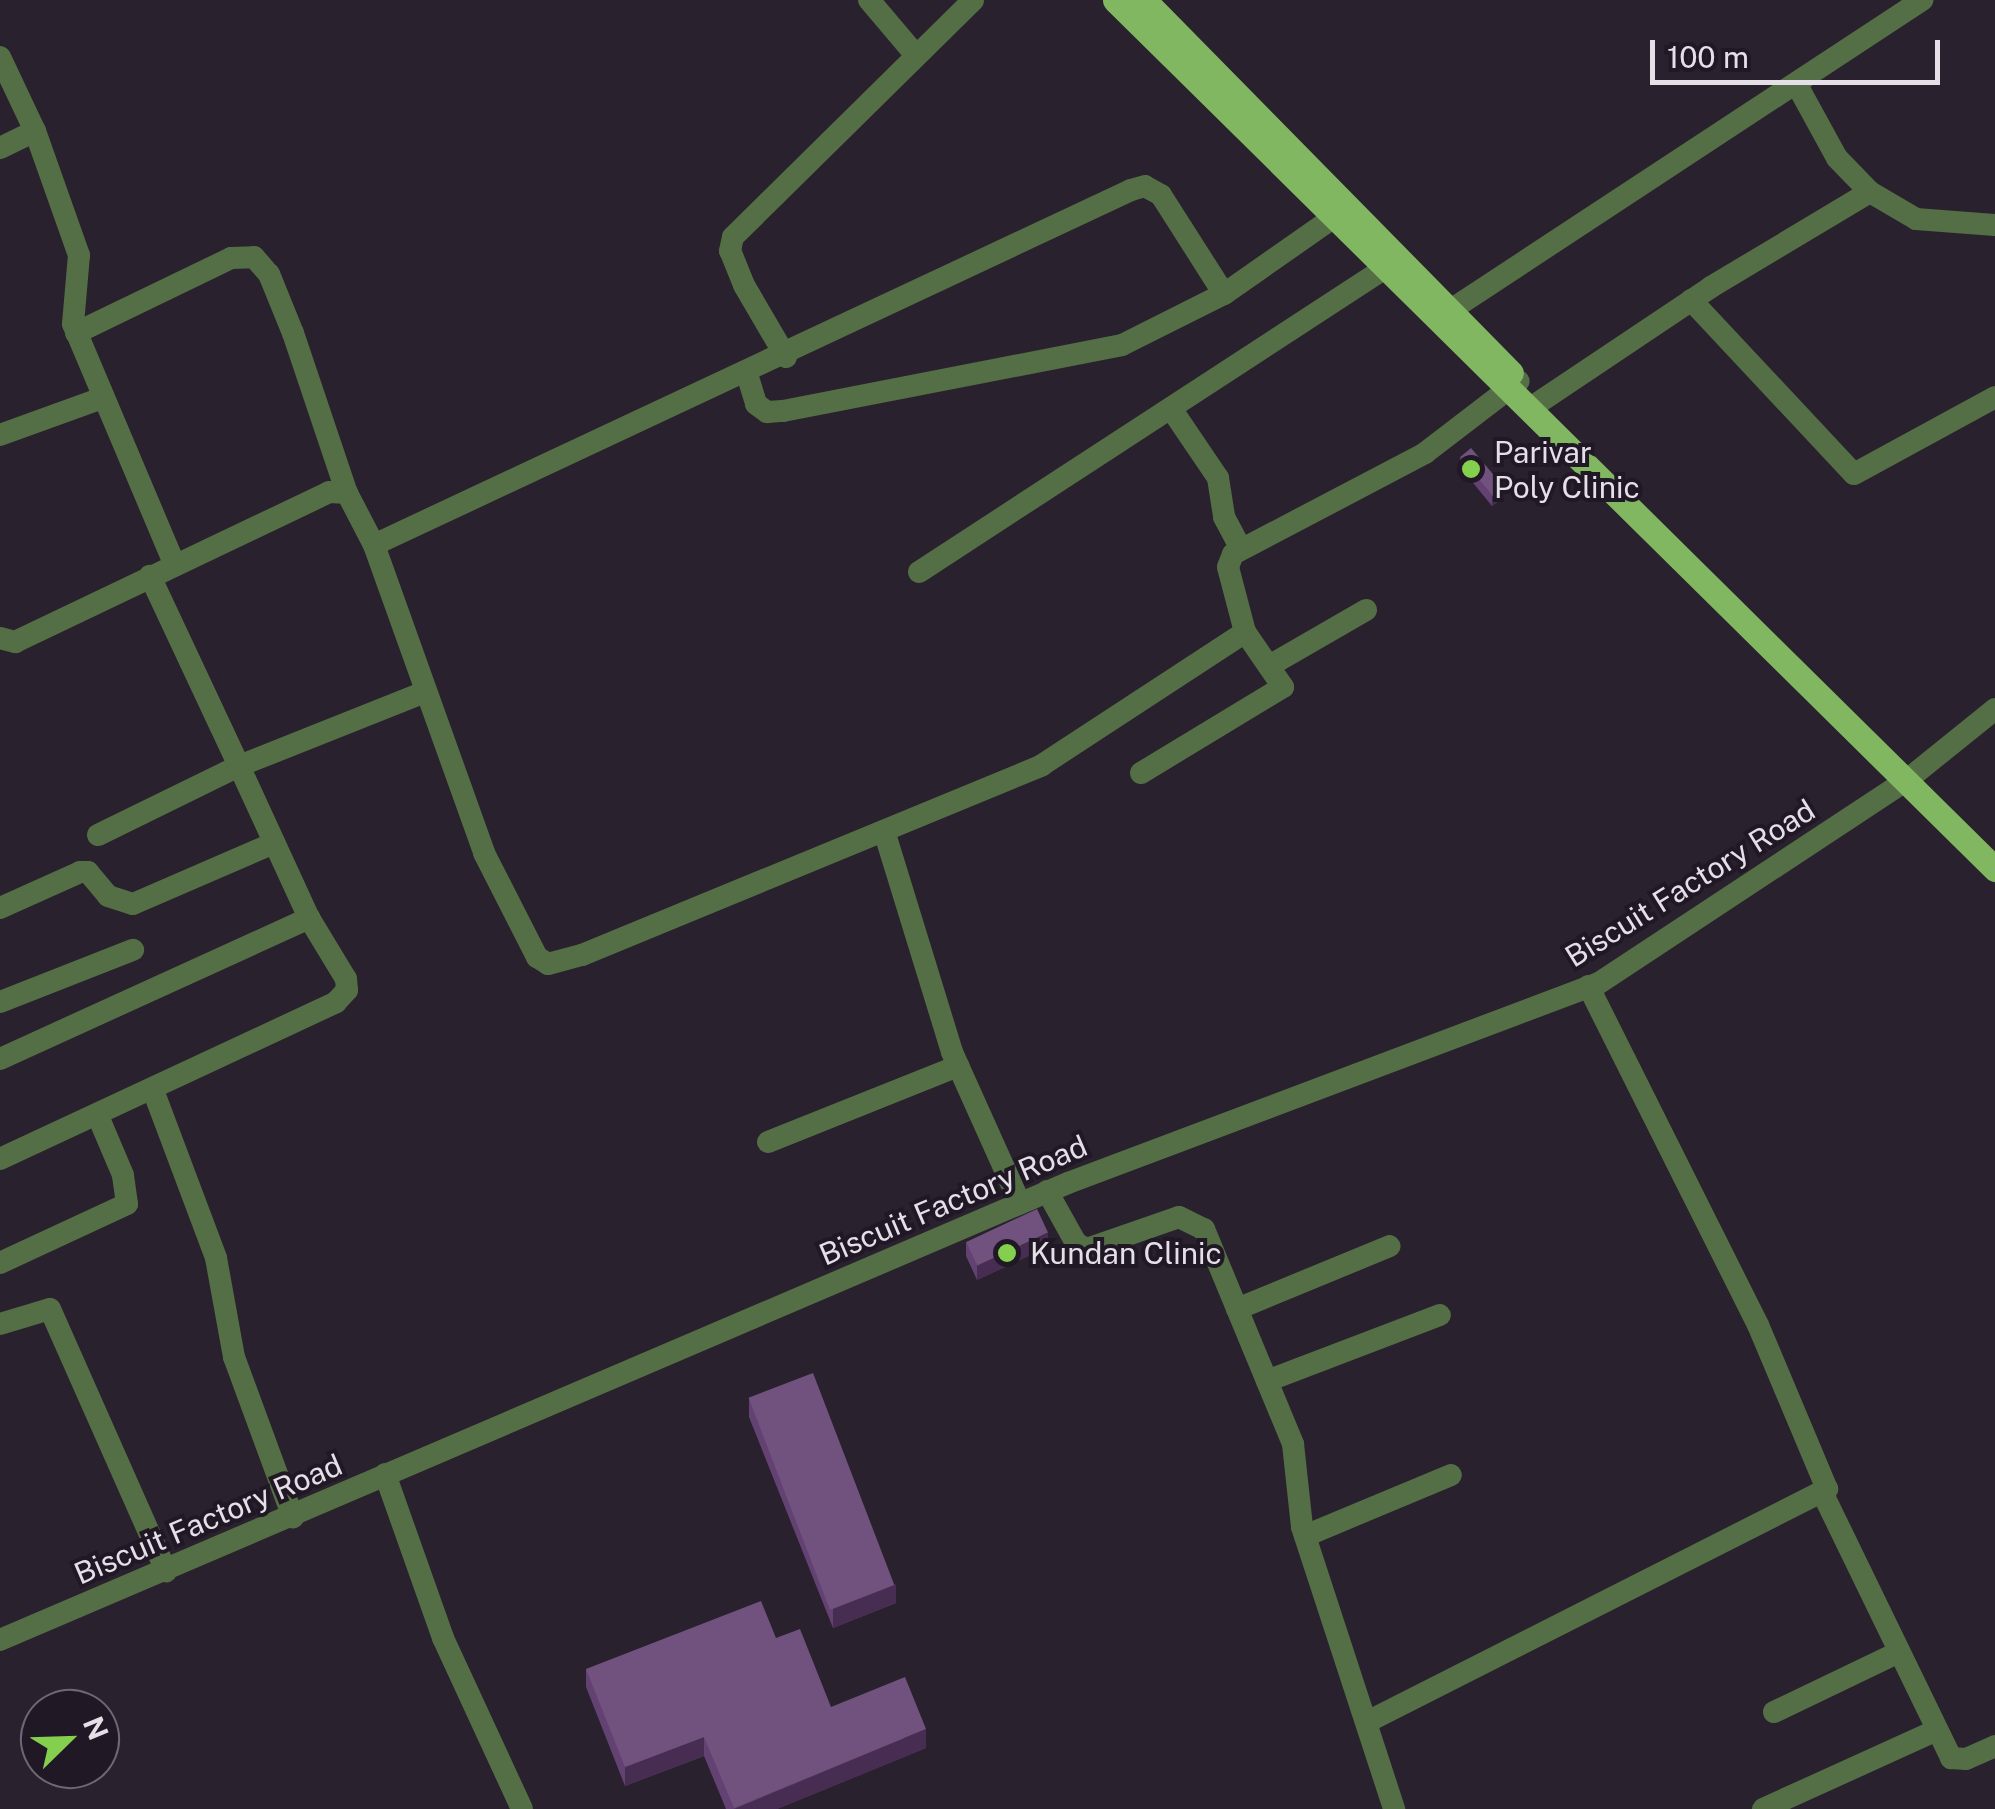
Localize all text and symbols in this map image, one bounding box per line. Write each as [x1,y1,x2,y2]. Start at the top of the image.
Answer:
scale bar [1655,20,1945,82]
text: 100 m [1667,39,1749,75]
place label: Parivar Poly Clinic [1494,434,1640,504]
marker: Parivar Poly Clinic [1458,456,1484,482]
street label: Biscuit Factory Road [1559,792,1821,974]
street label: Biscuit Factory Road [814,1127,1092,1273]
place label: Kundan Clinic [1030,1235,1222,1271]
marker: Kundan Clinic [994,1240,1020,1266]
street label: Biscuit Factory Road [69,1446,347,1592]
north arrow [20,1689,120,1789]
text: N [77,1711,116,1744]

